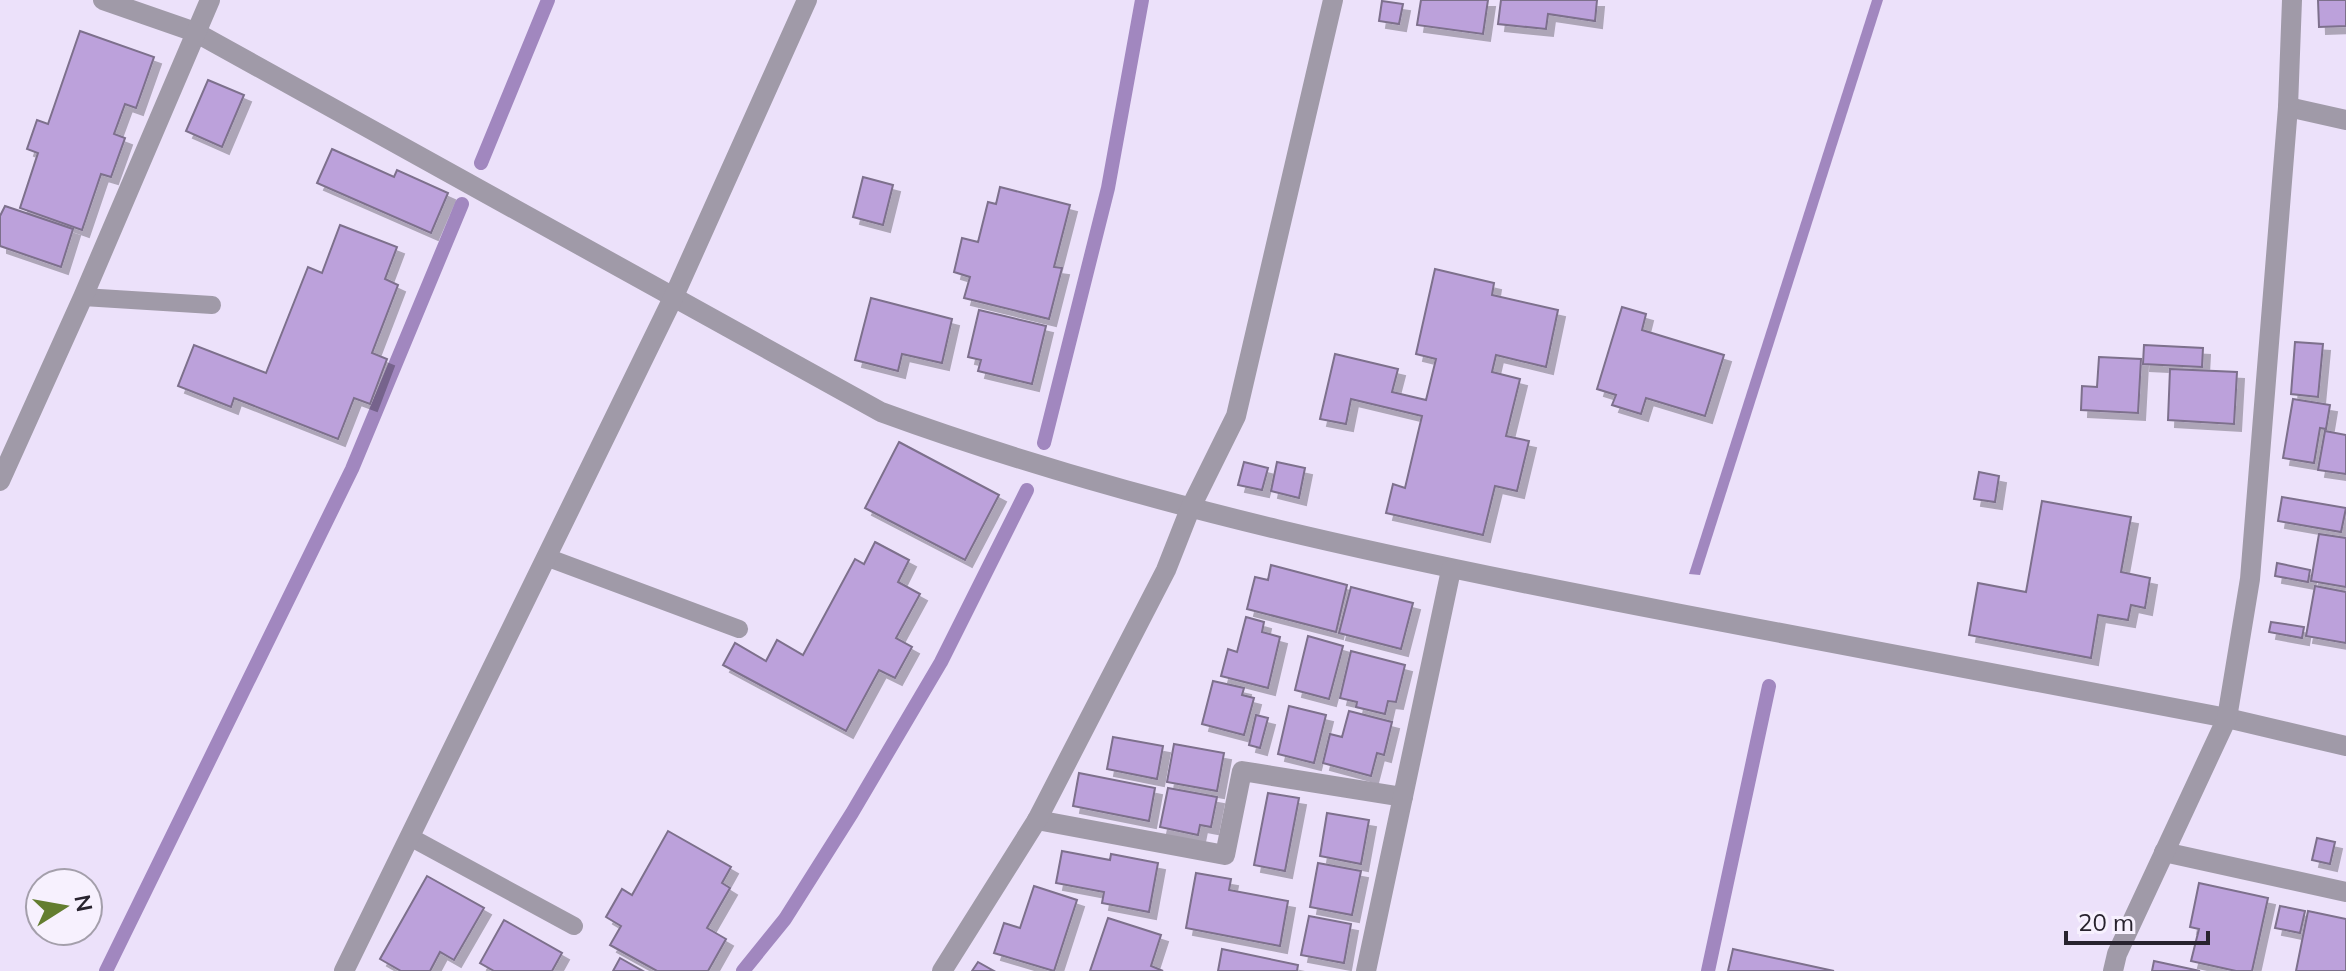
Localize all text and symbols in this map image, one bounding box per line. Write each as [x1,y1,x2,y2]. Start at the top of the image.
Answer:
north arrow [24,867,104,947]
text: N [68,892,99,914]
scale bar [2066,895,2208,945]
text: 20 m [2078,907,2134,937]

